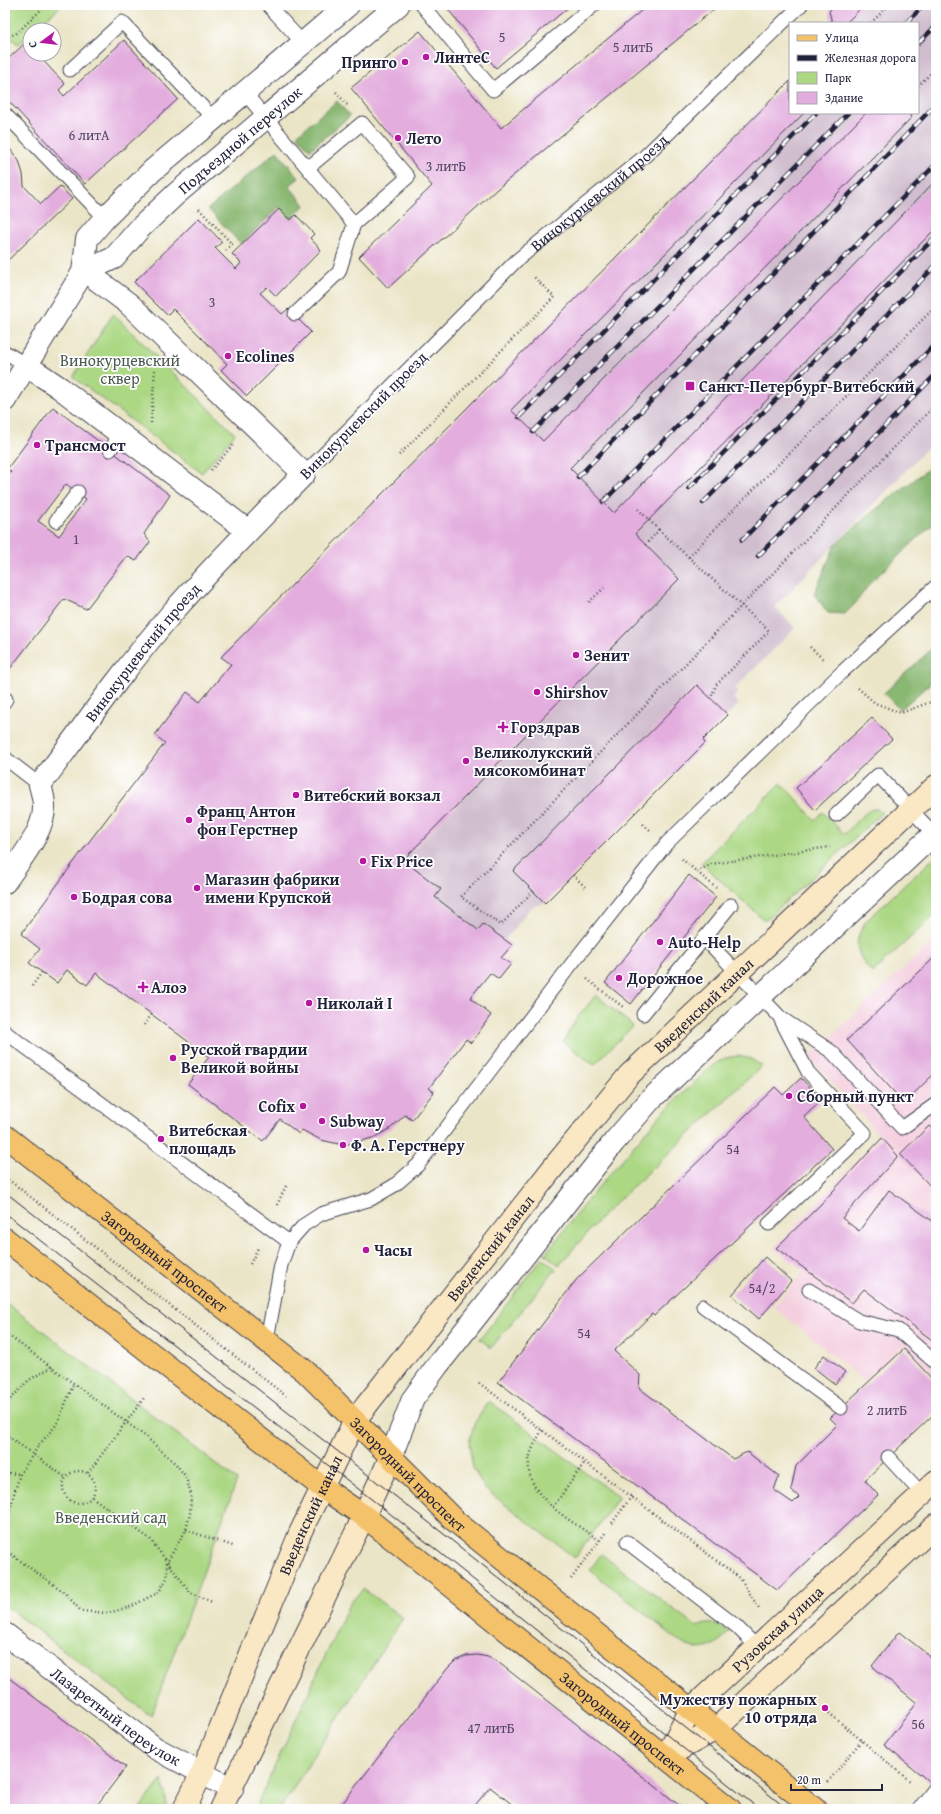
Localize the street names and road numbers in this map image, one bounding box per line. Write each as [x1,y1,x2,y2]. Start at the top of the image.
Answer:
street label: Подъездной переулок [172,79,308,200]
street label: Винокурцевский проезд [525,128,673,257]
street label: Винокурцевский проезд [293,345,433,485]
street label: Винокурцевский проезд [79,577,206,727]
street label: Введенский канал [648,952,759,1058]
street label: Введенский канал [441,1189,540,1306]
street label: Загородный проспект [96,1204,234,1319]
street label: Загородный проспект [345,1411,472,1538]
street label: Введенский канал [272,1451,348,1579]
street label: Рузовская улица [726,1580,829,1678]
street label: Лазаретный переулок [46,1661,186,1772]
street label: Загородный проспект [555,1665,691,1781]

